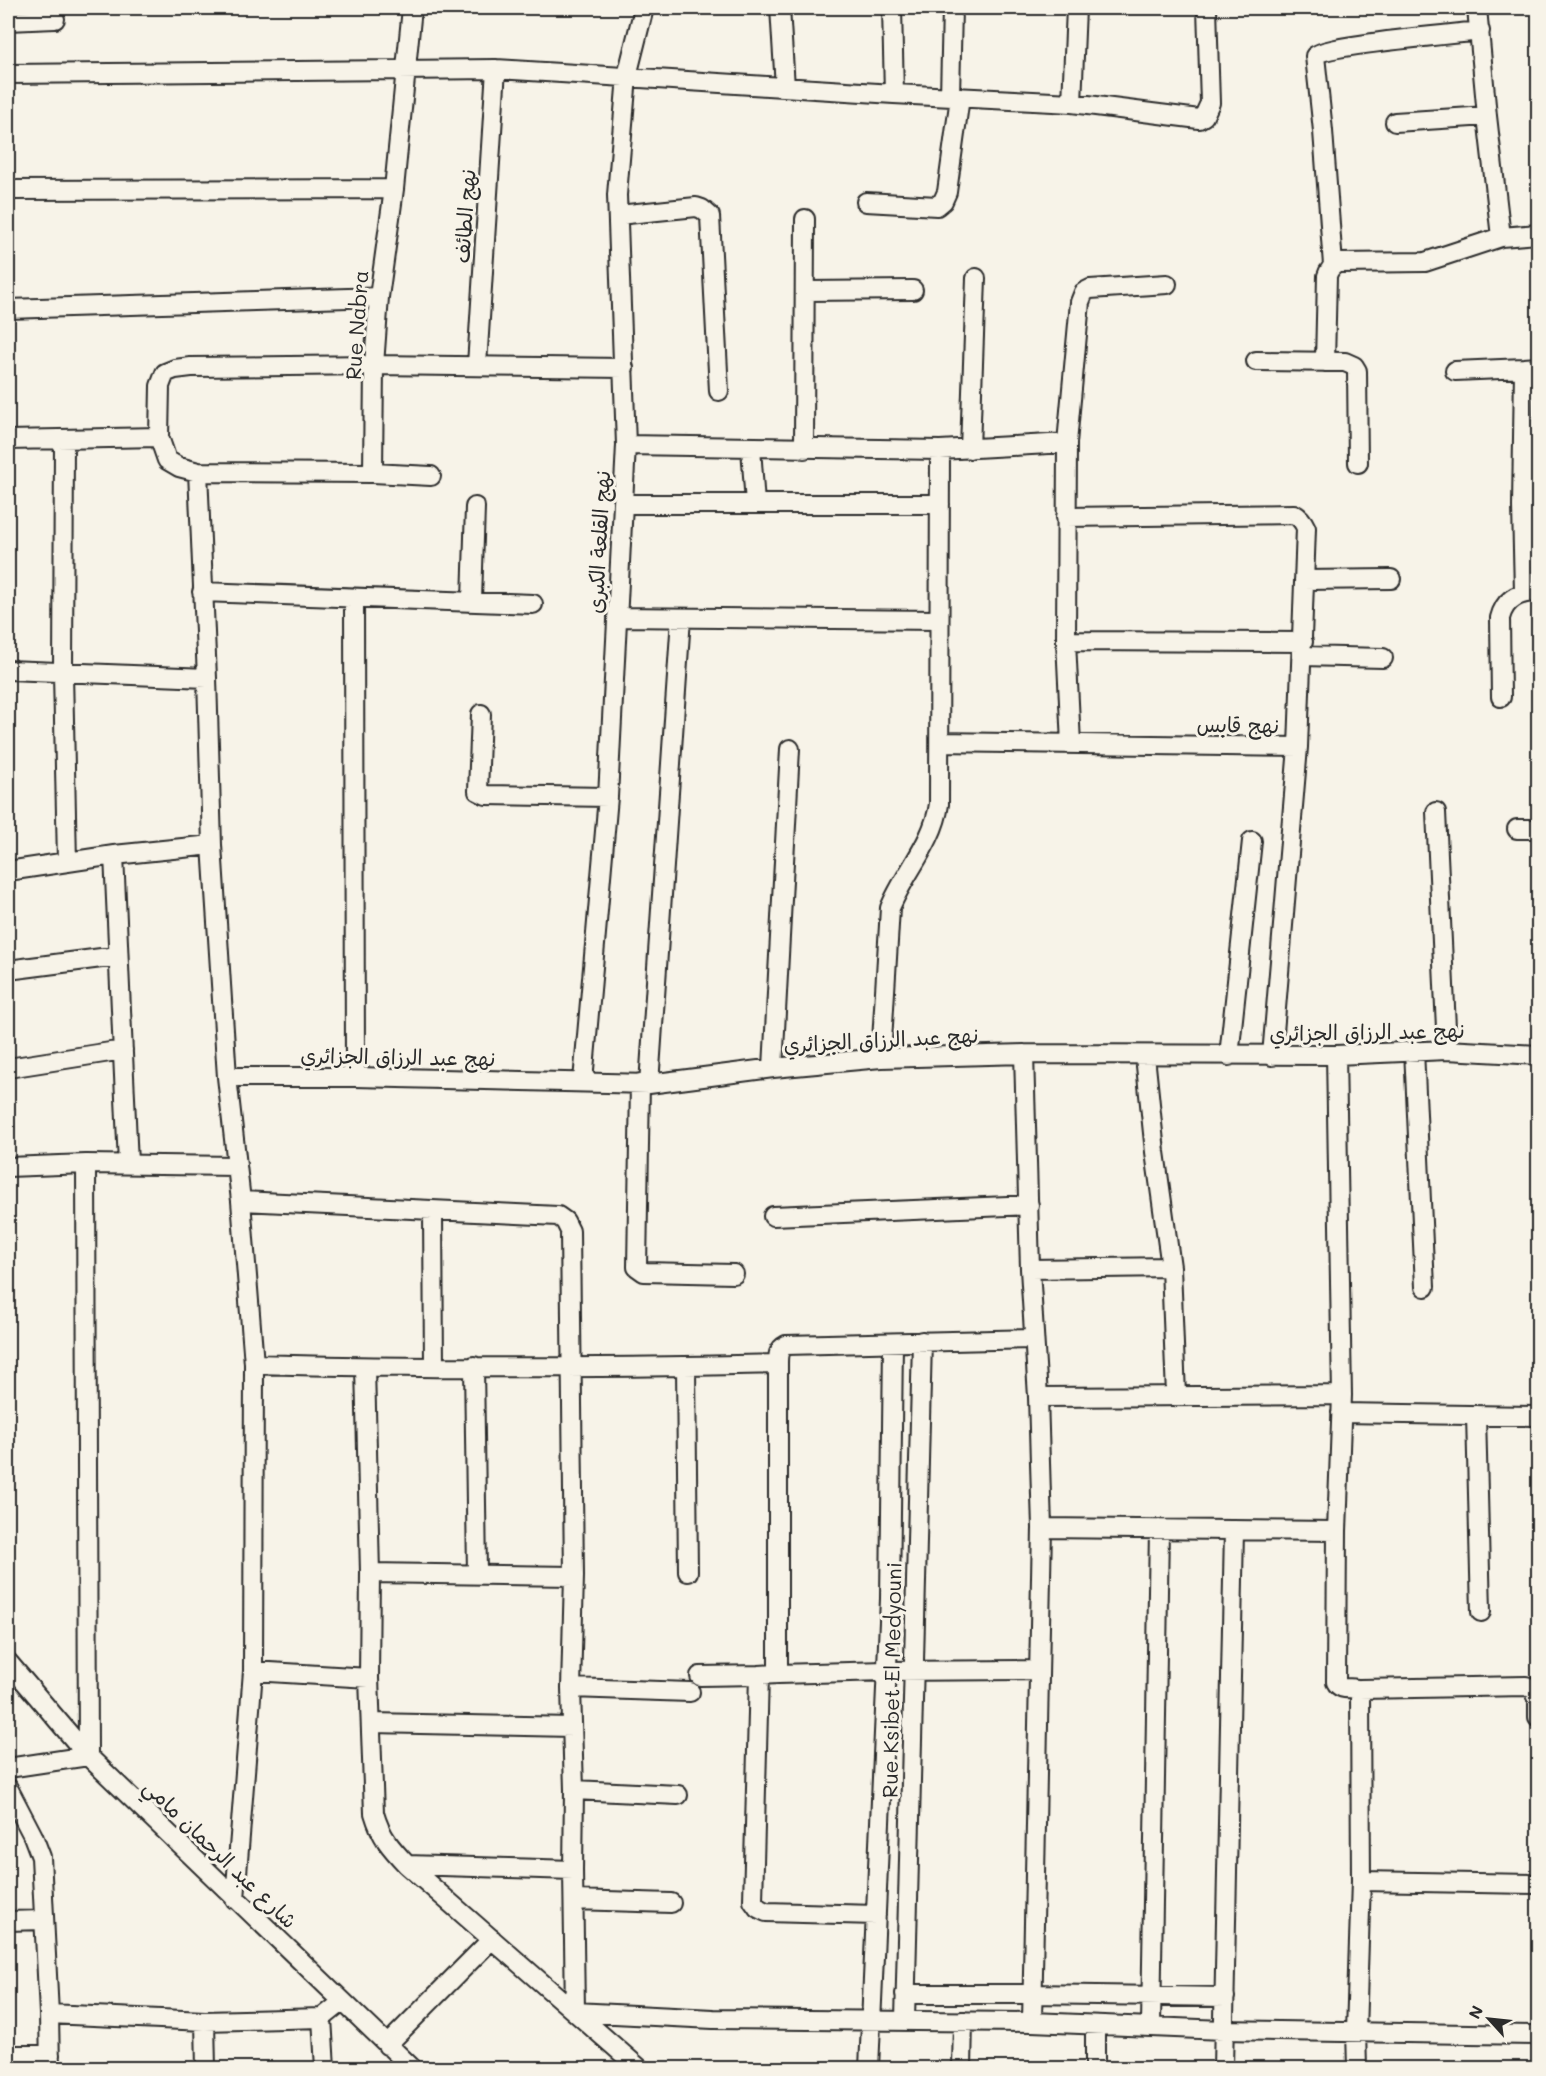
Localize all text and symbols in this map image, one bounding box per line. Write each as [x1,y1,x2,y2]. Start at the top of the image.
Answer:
street label: نهج الطائف [447,168,483,264]
street label: Rue Nabra [339,269,373,381]
street label: نهج القلعة الكبرى [581,470,617,614]
street label: نهج قابس [1196,710,1280,740]
street label: نهج عبد الرزاق الجزائري [1269,1016,1465,1049]
street label: نهج عبد الرزاق الجزائري [783,1020,979,1061]
street label: نهج عبد الرزاق الجزائري [300,1041,496,1074]
street label: Rue Ksibet El Medyouni [875,1562,907,1798]
street label: شارع عبد الرحمان مامي [134,1773,304,1938]
north arrow [1459,1989,1519,2049]
text: N [1463,2002,1487,2022]

